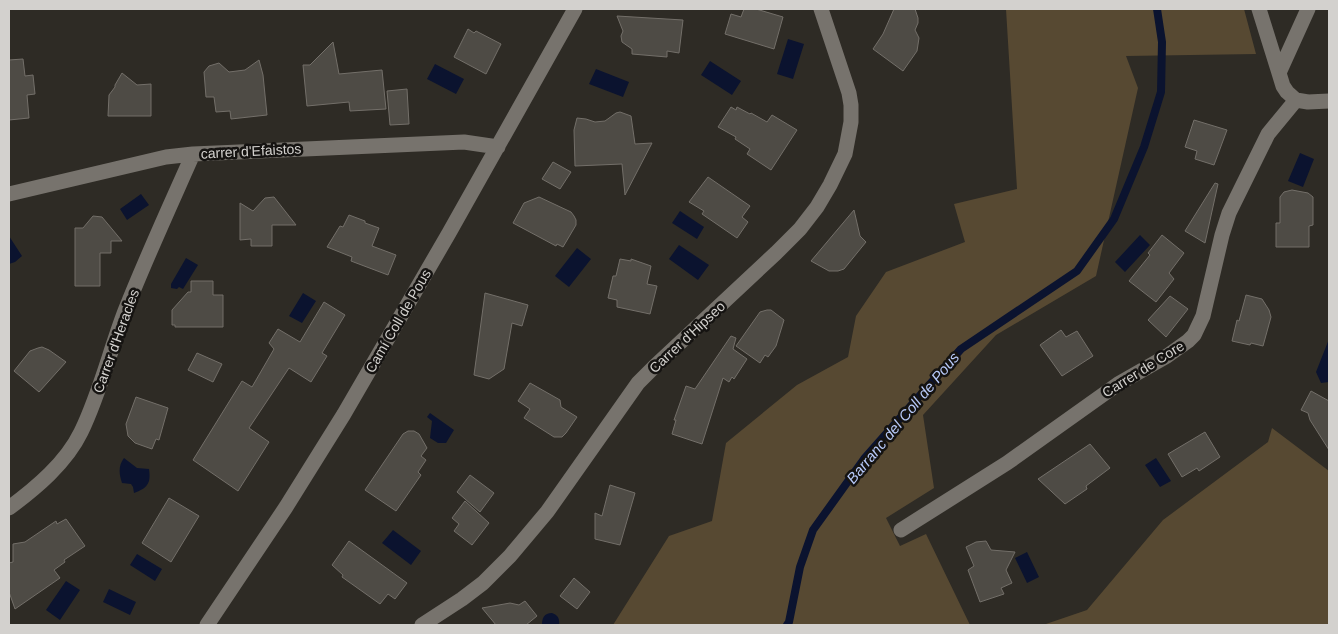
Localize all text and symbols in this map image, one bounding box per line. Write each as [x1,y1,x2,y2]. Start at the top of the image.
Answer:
street label: carrer d'Efaistos [200,140,302,162]
street label: Camí Coll de Pous [362,266,434,376]
street label: Carrer d'Heracles [90,287,142,395]
street label: Carrer d'Hipseo [646,298,728,376]
street label: Carrer de Core [1099,337,1187,401]
water label: Barranc del Coll de Pous [843,348,963,487]

